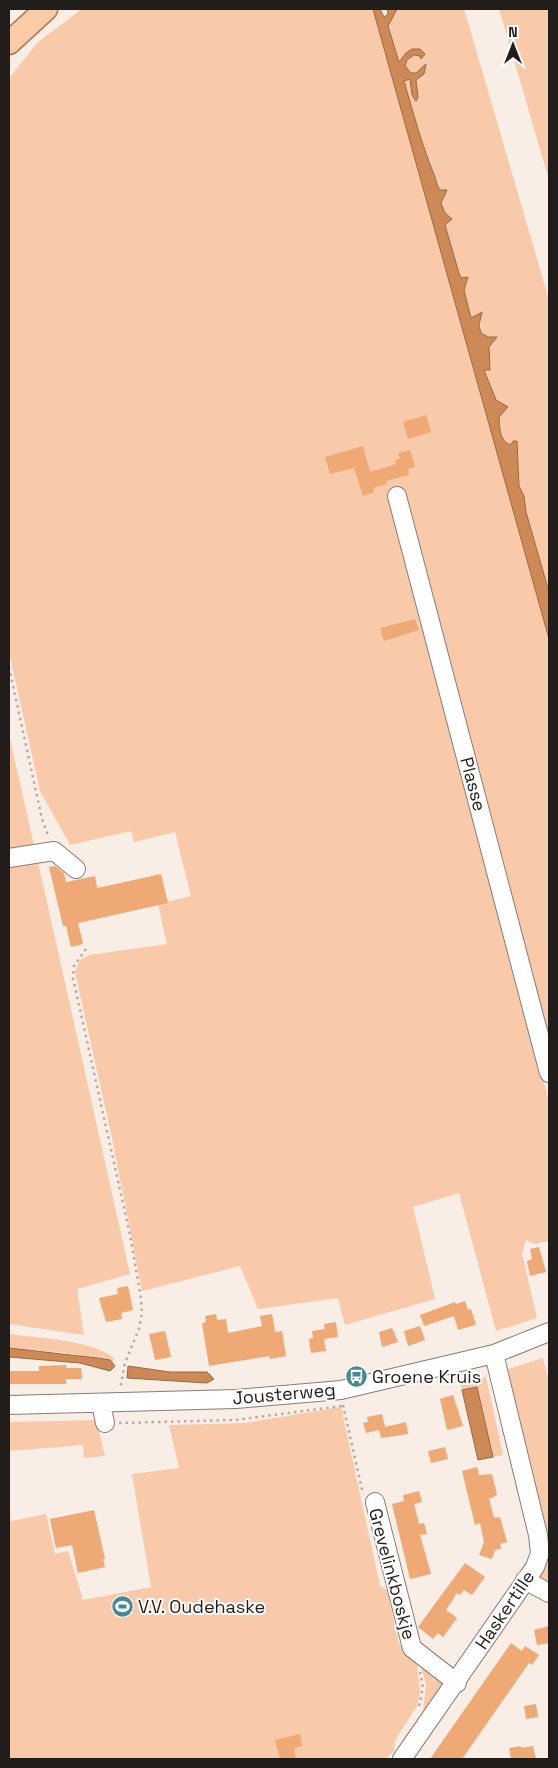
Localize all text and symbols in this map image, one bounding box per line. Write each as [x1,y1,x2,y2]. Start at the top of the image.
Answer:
north arrow [488,20,538,70]
text: N [508,23,518,41]
street label: Plasse [455,754,492,813]
bus stop icon: Groene Kruis [344,1365,368,1389]
place label: Groene Kruis [372,1365,481,1388]
street label: Jousterweg [231,1378,337,1409]
street label: Grevelinkboskje [364,1506,421,1642]
street label: Haskertille [470,1566,539,1654]
sports icon: V.V. Oudehaske [110,1595,134,1619]
place label: V.V. Oudehaske [138,1595,265,1618]

